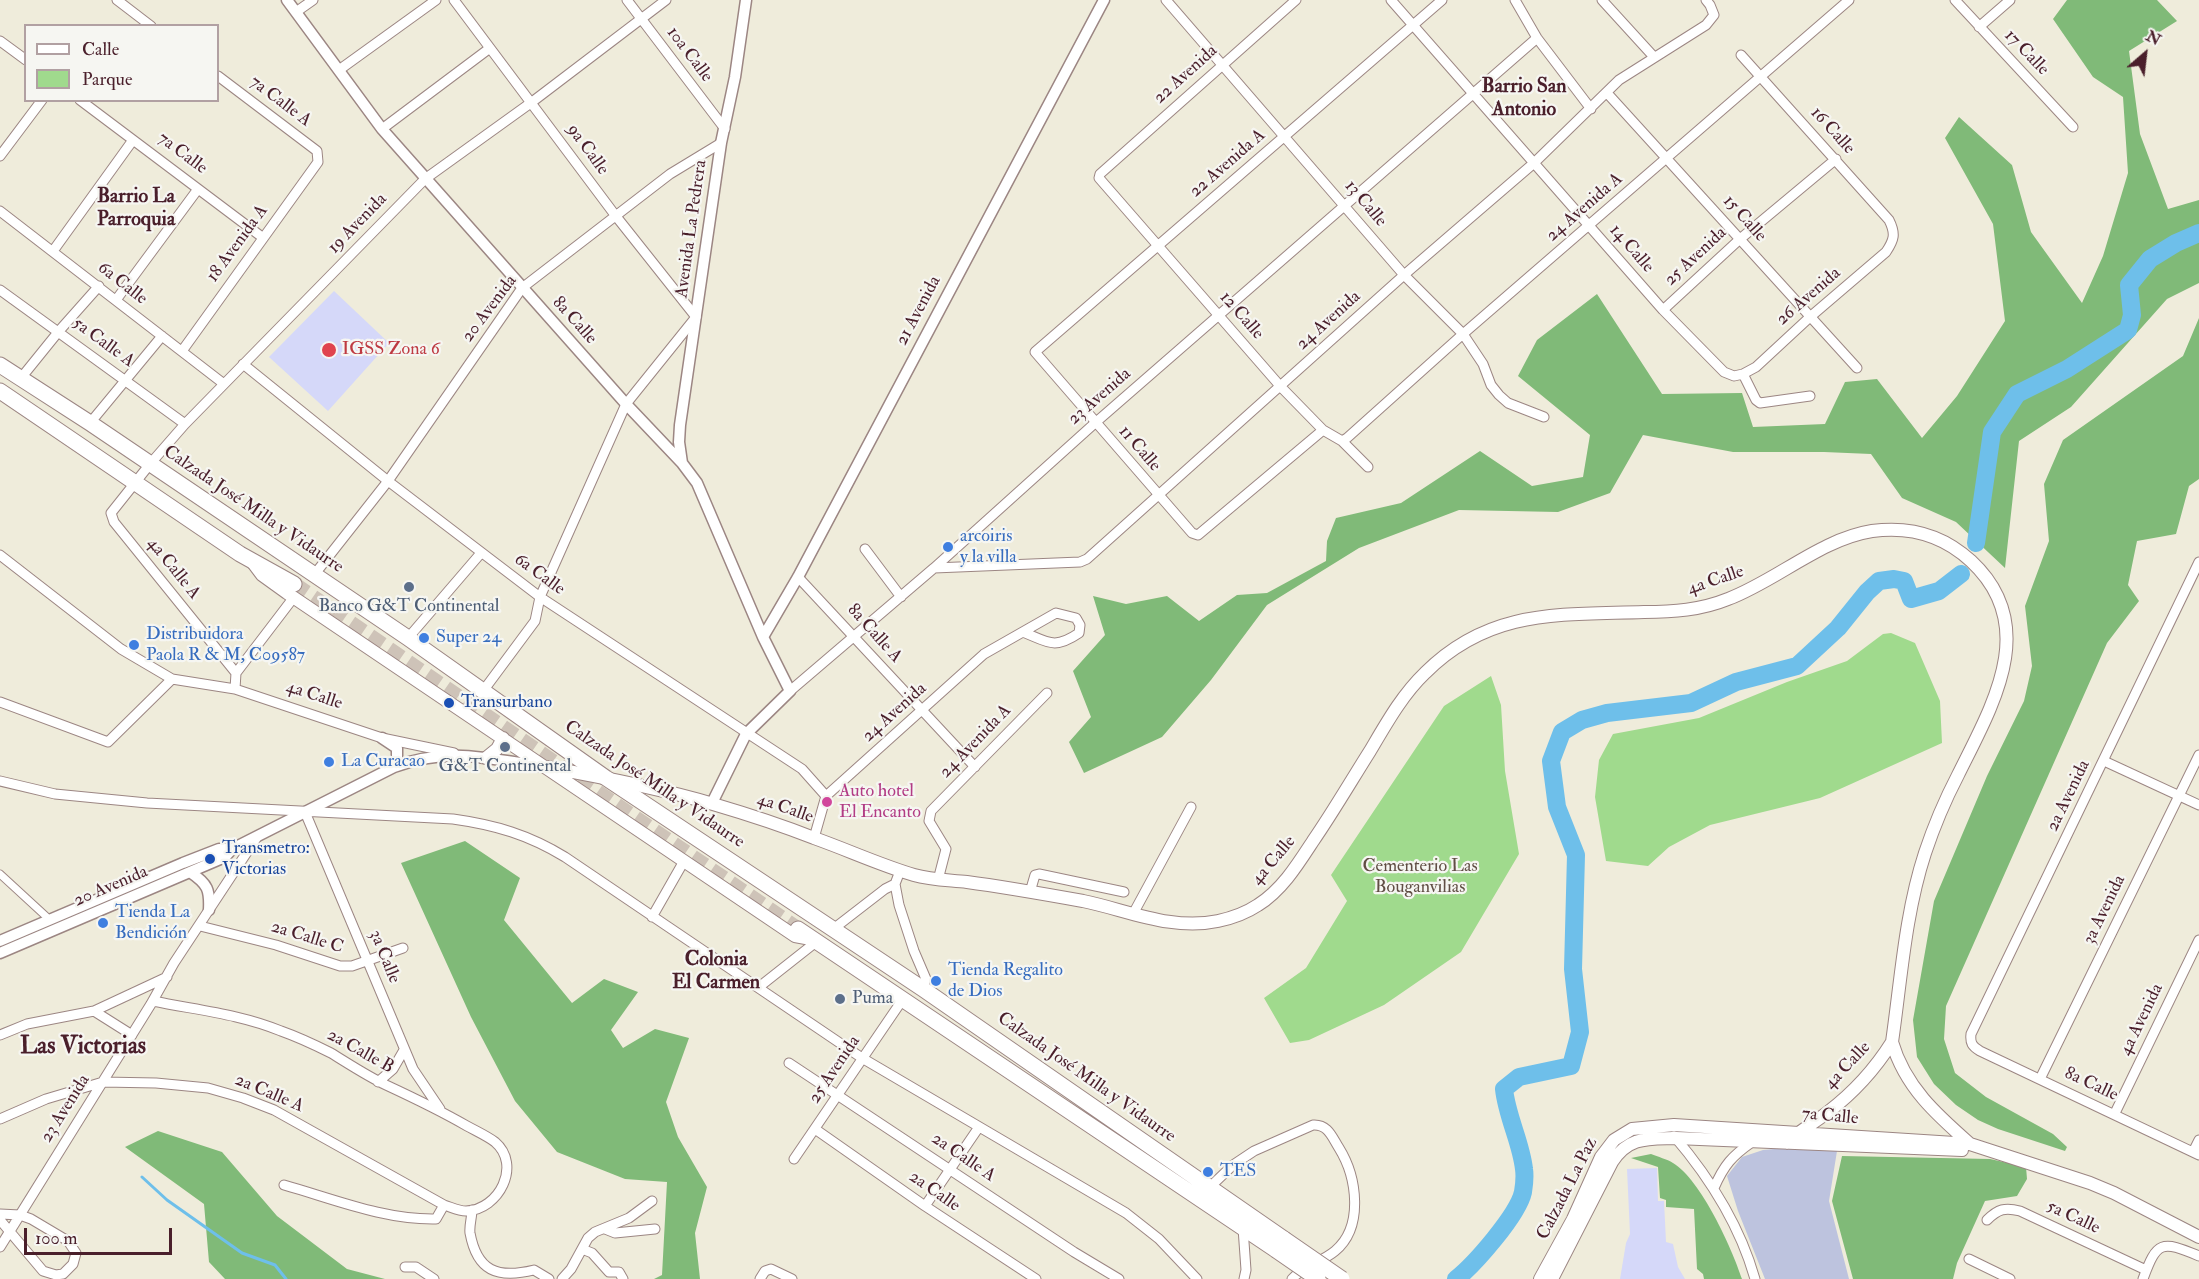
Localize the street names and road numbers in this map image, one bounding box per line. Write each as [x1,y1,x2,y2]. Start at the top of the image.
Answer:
street label: 10a Calle [661,23,717,87]
street label: 17 Calle [1999,25,2053,81]
street label: 22 Avenida [1150,41,1222,109]
street label: 7a Calle A [245,72,315,132]
street label: 16 Calle [1805,103,1859,159]
street label: 9a Calle [561,120,613,180]
street label: 22 Avenida A [1186,125,1270,203]
street label: 7a Calle [153,128,211,180]
street label: Avenida La Pedrera [672,159,712,299]
street label: 24 Avenida A [1542,169,1628,247]
street label: 13 Calle [1339,176,1391,232]
street label: 19 Avenida [324,189,392,259]
street label: 15 Calle [1717,191,1771,247]
street label: 18 Avenida A [203,201,273,287]
street label: 14 Calle [1604,220,1658,278]
street label: 25 Avenida [1660,223,1732,291]
street label: 6a Calle [93,258,151,310]
street label: 26 Avenida [1772,263,1846,331]
street label: 20 Avenida [458,271,522,347]
street label: 21 Avenida [892,273,946,349]
street label: 24 Avenida [1292,287,1366,355]
street label: 12 Calle [1214,288,1268,344]
street label: 8a Calle [547,293,601,349]
street label: 5a Calle A [68,313,138,373]
street label: 23 Avenida [1064,364,1136,430]
street label: 11 Calle [1113,422,1165,476]
street label: Calzada José Milla y Vidaurre [159,442,347,578]
street label: 4a Calle A [142,534,204,604]
street label: 6a Calle [509,549,569,601]
street label: 4a Calle [1685,561,1747,601]
street label: 8a Calle A [842,600,906,668]
street label: 4a Calle [283,677,345,715]
street label: 24 Avenida [858,679,932,747]
street label: 24 Avenida A [936,701,1016,783]
street label: Calzada José Milla y Vidaurre [560,717,748,853]
street label: 2a Avenida [2042,757,2096,835]
street label: 4a Calle [754,789,816,829]
street label: 4a Calle [1247,832,1301,890]
street label: 20 Avenida [71,862,151,912]
street label: 3a Avenida [2079,872,2131,948]
street label: 2a Calle C [268,917,346,959]
street label: 3a Calle [364,927,404,987]
street label: 4a Avenida [2115,981,2169,1059]
street label: Calzada José Milla y Vidaurre [993,1008,1179,1148]
street label: 2a Calle B [323,1025,397,1079]
street label: 25 Avenida [804,1032,866,1108]
street label: 4a Calle [1820,1037,1876,1095]
street label: 8a Calle [2061,1063,2121,1107]
street label: 2a Calle A [231,1070,307,1118]
street label: 23 Avenida [37,1071,95,1147]
street label: 7a Calle [1801,1104,1859,1130]
street label: 2a Calle A [927,1129,999,1187]
street label: Calzada La Paz [1533,1134,1603,1244]
street label: 2a Calle [904,1167,964,1217]
street label: 5a Calle [2043,1196,2103,1240]

